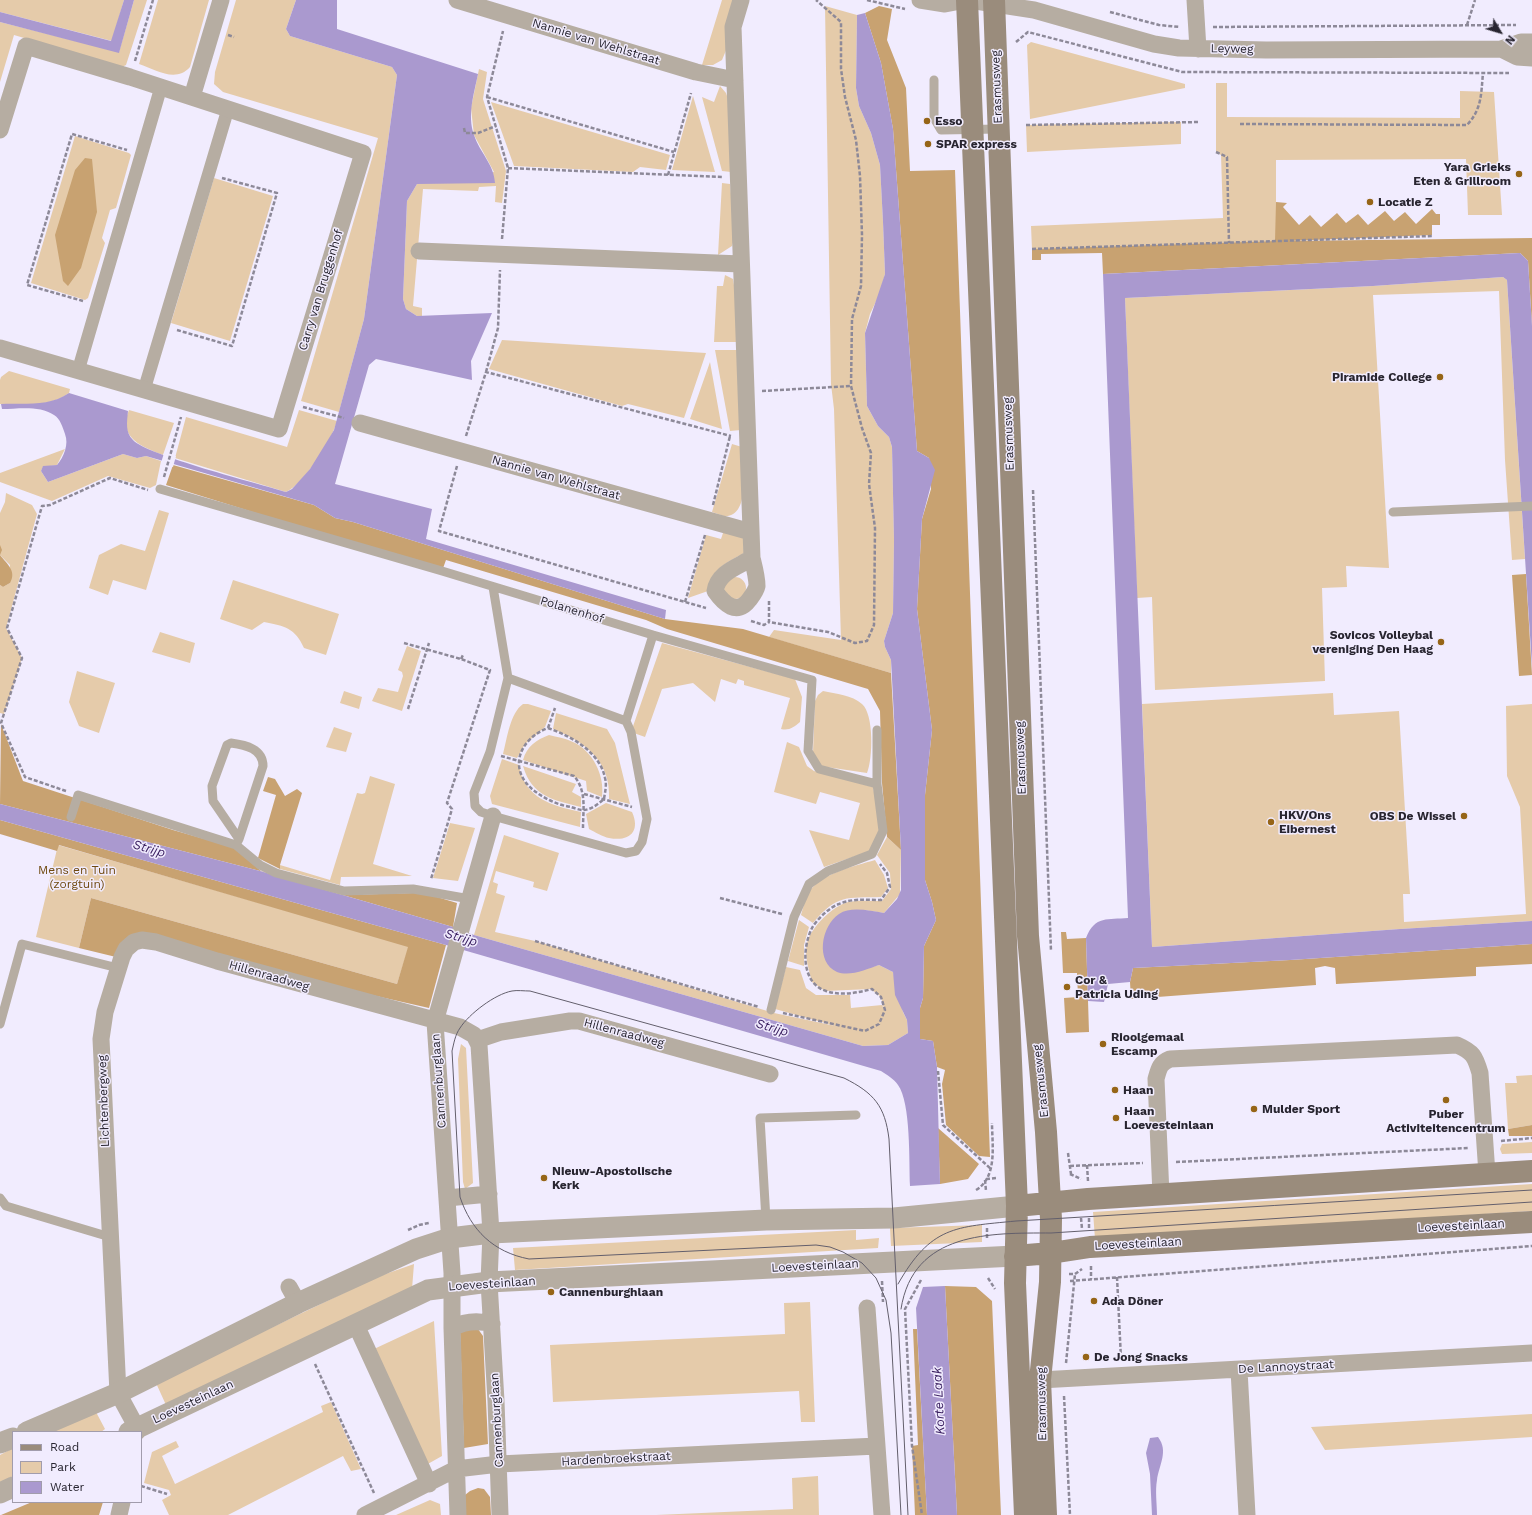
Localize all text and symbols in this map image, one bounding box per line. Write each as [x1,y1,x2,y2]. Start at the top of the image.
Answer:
north arrow [1480,12,1520,52]
street label: Nannie van Wehlstraat [530,16,662,68]
text: N [1502,32,1517,47]
street label: Leyweg [1210,41,1254,57]
street label: Erasmusweg [989,50,1005,124]
place label: Esso [935,114,963,128]
marker: Esso [922,116,932,126]
place label: SPAR express [936,137,1017,151]
marker: SPAR express [923,139,933,149]
place label: Yara Grieks Eten & Grillroom [1413,160,1511,188]
marker: Yara Grieks Eten & Grillroom [1514,169,1524,179]
place label: Locatie Z [1378,195,1433,209]
marker: Locatie Z [1365,197,1375,207]
street label: Carry van Bruggenhof [296,228,346,352]
place label: Piramide College [1332,370,1432,384]
marker: Piramide College [1435,372,1445,382]
street label: Erasmusweg [1001,397,1017,471]
street label: Nannie van Wehlstraat [490,453,622,503]
street label: Polanenhof [538,593,606,627]
place label: Sovicos Volleybal vereniging Den Haag [1312,628,1433,656]
marker: Sovicos Volleybal vereniging Den Haag [1436,637,1446,647]
street label: Erasmusweg [1013,721,1029,795]
place label: HKV/Ons Eibernest [1279,808,1336,836]
place label: OBS De Wissel [1370,809,1456,823]
marker: OBS De Wissel [1459,811,1469,821]
marker: HKV/Ons Eibernest [1266,817,1276,827]
water label: Strijp [131,837,167,861]
park label: Mens en Tuin (zorgtuin) [38,863,116,891]
water label: Strijp [443,926,479,950]
street label: Hillenraadweg [227,958,311,994]
place label: Cor & Patricia Uding [1075,973,1158,1001]
marker: Cor & Patricia Uding [1062,982,1072,992]
street label: Hillenraadweg [582,1015,666,1051]
water label: Strijp [754,1016,790,1040]
place label: Rioolgemaal Escamp [1111,1030,1184,1058]
street label: Cannenburglaan [429,1033,449,1129]
marker: Rioolgemaal Escamp [1098,1039,1108,1049]
street label: Erasmusweg [1030,1044,1052,1118]
street label: Lichtenbergweg [95,1055,113,1147]
place label: Haan [1123,1083,1153,1097]
marker: Haan [1110,1085,1120,1095]
marker: Puber Activiteitencentrum [1441,1095,1451,1105]
place label: Mulder Sport [1262,1102,1340,1116]
place label: Haan Loevesteinlaan [1124,1104,1214,1132]
marker: Mulder Sport [1249,1104,1259,1114]
place label: Puber Activiteitencentrum [1386,1107,1506,1135]
marker: Haan Loevesteinlaan [1111,1113,1121,1123]
place label: Nieuw-Apostolische Kerk [552,1164,672,1192]
marker: Nieuw-Apostolische Kerk [539,1173,549,1183]
street label: Loevesteinlaan [1417,1217,1505,1235]
street label: Loevesteinlaan [1094,1235,1182,1253]
street label: Loevesteinlaan [771,1257,859,1275]
street label: Loevesteinlaan [448,1274,536,1294]
place label: Cannenburghlaan [559,1285,663,1299]
marker: Cannenburghlaan [546,1287,556,1297]
place label: Ada Döner [1102,1294,1163,1308]
marker: Ada Döner [1089,1296,1099,1306]
place label: De Jong Snacks [1094,1350,1188,1364]
marker: De Jong Snacks [1081,1352,1091,1362]
street label: De Lannoystraat [1238,1357,1334,1377]
water label: Korte Laak [929,1367,949,1435]
street label: Erasmusweg [1034,1367,1050,1441]
street label: Cannenburglaan [487,1372,507,1468]
street label: Loevesteinlaan [150,1377,236,1427]
legend [12,1431,142,1503]
text: Road [50,1440,79,1454]
street label: Hardenbroekstraat [561,1449,671,1469]
text: Park [50,1460,76,1474]
text: Water [50,1480,84,1494]

